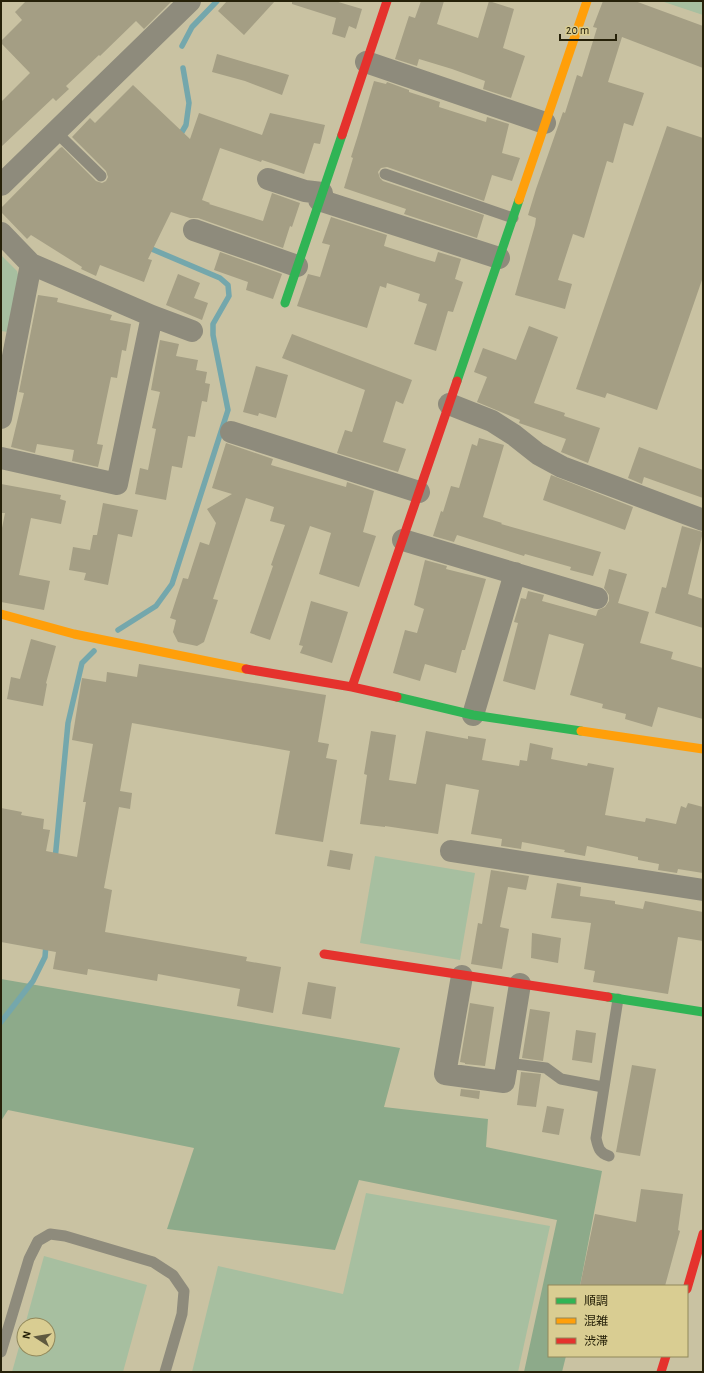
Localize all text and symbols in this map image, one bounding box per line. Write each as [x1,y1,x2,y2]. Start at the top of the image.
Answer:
scale bar [560,16,616,42]
text: 20 m [566,24,589,36]
legend [548,1285,688,1357]
text: 順調 [584,1295,608,1307]
text: 混雑 [584,1314,608,1327]
north arrow [16,1317,56,1357]
text: N [21,1330,33,1340]
text: 渋滞 [584,1335,608,1347]

